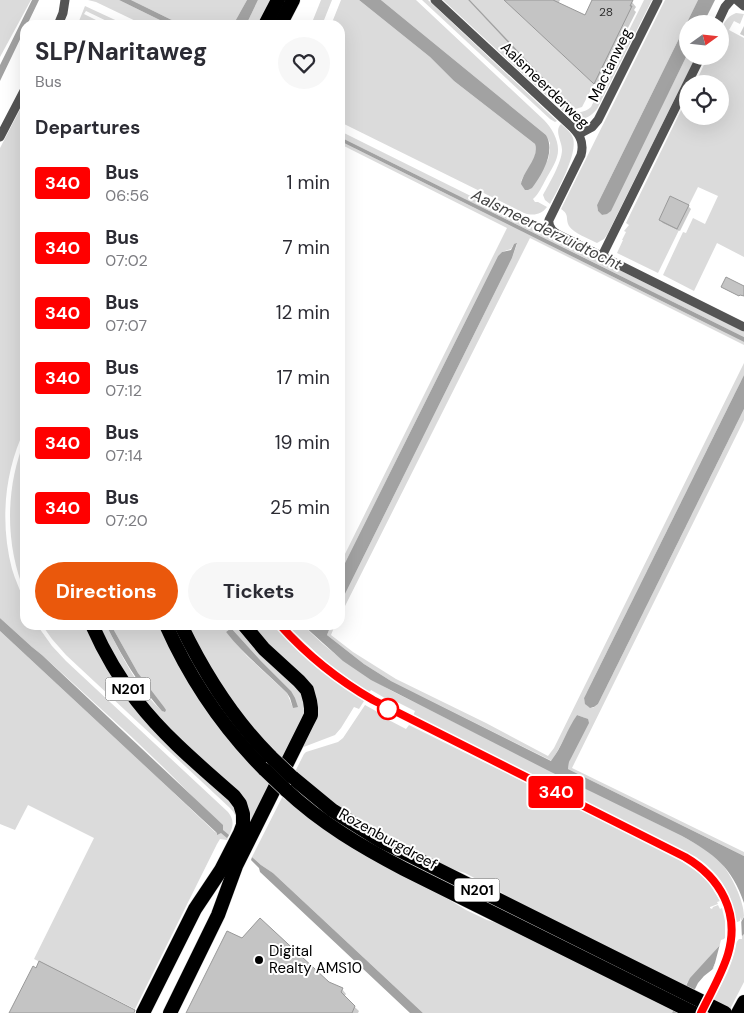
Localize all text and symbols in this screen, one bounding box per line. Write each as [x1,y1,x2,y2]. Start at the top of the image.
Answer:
house number: 28 [599,4,613,20]
north arrow [679,15,729,65]
map controls [679,15,729,125]
street label: Mactanweg [584,25,636,105]
text: SLP/Naritaweg [35,36,207,67]
button: heart [278,37,330,89]
street label: Aalsmeerderweg [496,38,594,132]
text: Bus [35,71,62,92]
button: locate [679,75,729,125]
text: Departures [35,115,140,140]
text: Bus [105,160,139,185]
text: 1 min [287,170,330,195]
text: 340 [45,171,80,195]
water label: Aalsmeerderzuidtocht [467,183,626,275]
text: 06:56 [105,185,149,206]
text: Bus [105,225,139,250]
text: 7 min [282,235,330,260]
text: 340 [45,236,80,260]
text: 07:02 [105,250,148,271]
text: Bus [105,290,139,315]
text: 12 min [276,300,330,325]
text: 340 [45,301,80,325]
text: 07:07 [105,315,147,336]
text: Bus [105,355,139,380]
text: 17 min [276,365,330,390]
text: 340 [45,366,80,390]
text: 07:12 [105,380,142,401]
text: Bus [105,420,139,445]
text: 19 min [275,430,330,455]
text: 340 [45,431,80,455]
text: 07:14 [105,445,142,466]
text: Bus [105,485,139,510]
text: 25 min [270,495,330,520]
text: 340 [45,496,80,520]
text: 07:20 [105,510,148,531]
button: Directions [35,562,178,620]
button: Tickets [188,562,330,620]
road number: N201 [106,678,150,701]
unlabelled marker [377,698,399,720]
line badge: 340 [527,776,585,808]
text: 340 [538,780,574,804]
street label: Rozenburgdreef [335,804,441,874]
road number: N201 [454,878,500,902]
place label: Digital Realty AMS10 [269,941,362,978]
marker: Digital Realty AMS10 [253,954,265,966]

